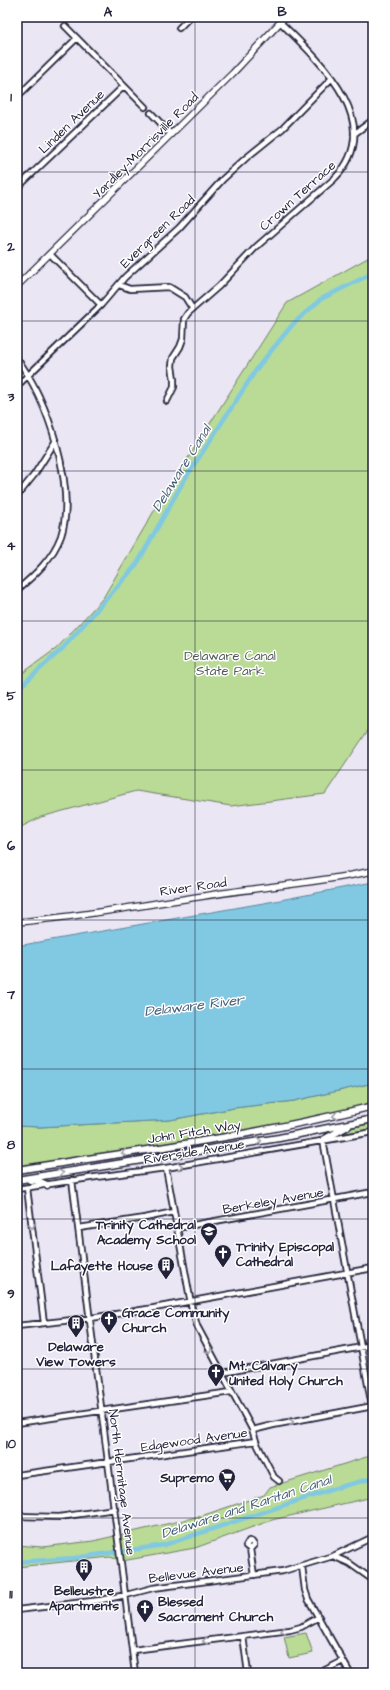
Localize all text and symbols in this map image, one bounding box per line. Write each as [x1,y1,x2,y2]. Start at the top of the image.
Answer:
text: A [104,3,113,21]
text: B [277,3,287,21]
street label: Linden Avenue [35,86,109,158]
text: 1 [10,88,12,106]
street label: Yardley-Morrisville Road [89,88,204,203]
street label: Crown Terrace [256,157,340,235]
street label: Evergreen Road [116,191,200,273]
text: 2 [6,238,15,256]
text: 3 [7,388,15,406]
water label: Delaware Canal [147,420,217,516]
text: 4 [7,537,16,555]
park label: Delaware Canal State Park [184,647,276,680]
text: 5 [6,687,16,705]
text: 6 [7,837,16,855]
street label: River Road [159,873,228,901]
text: 7 [6,986,16,1004]
water label: Delaware River [143,990,246,1022]
one-way arrow [332,1111,338,1119]
street label: John Fitch Way [146,1116,242,1149]
street label: Riverside Avenue [142,1135,246,1169]
text: 8 [7,1136,16,1154]
one-way arrow [256,1137,262,1146]
one-way arrow [121,1148,128,1157]
one-way arrow [177,1162,183,1171]
one-way arrow [58,1169,64,1178]
street label: Berkeley Avenue [221,1183,325,1220]
place label: Trinity Cathedral Academy School [95,1216,196,1250]
school or university icon: Trinity Cathedral Academy School [199,1221,219,1246]
one-way arrow [27,1223,36,1229]
place label: Trinity Episcopal Cathedral [235,1238,334,1271]
church icon: Trinity Episcopal Cathedral [213,1243,233,1268]
building icon: Lafayette House [156,1255,176,1280]
place label: Lafayette House [51,1257,153,1276]
text: 9 [7,1285,15,1303]
place label: Grace Community Church [122,1304,230,1337]
church icon: Grace Community Church [99,1309,119,1334]
building icon: Delaware View Towers [66,1313,86,1338]
place label: Delaware View Towers [35,1338,116,1371]
one-way arrow [205,1347,212,1354]
place label: Mt. Calvary United Holy Church [228,1357,343,1391]
church icon: Mt. Calvary United Holy Church [206,1362,226,1387]
street label: North Hermitage Avenue [103,1408,140,1556]
one-way arrow [287,1418,294,1426]
street label: Edgewood Avenue [140,1424,249,1457]
text: 10 [6,1435,17,1453]
supermarket icon: Supremo [217,1467,237,1492]
place label: Supremo [159,1469,215,1488]
water label: Delaware and Raritan Canal [159,1469,336,1544]
building icon: Belleustre Apartments [74,1557,94,1582]
street label: Bellevue Avenue [148,1558,244,1588]
place label: Belleustre Apartments [49,1582,119,1616]
text: 11 [9,1585,13,1603]
place label: Blessed Sacrament Church [157,1593,274,1626]
church icon: Blessed Sacrament Church [135,1598,155,1623]
one-way arrow [280,1626,286,1635]
one-way arrow [202,1636,208,1645]

